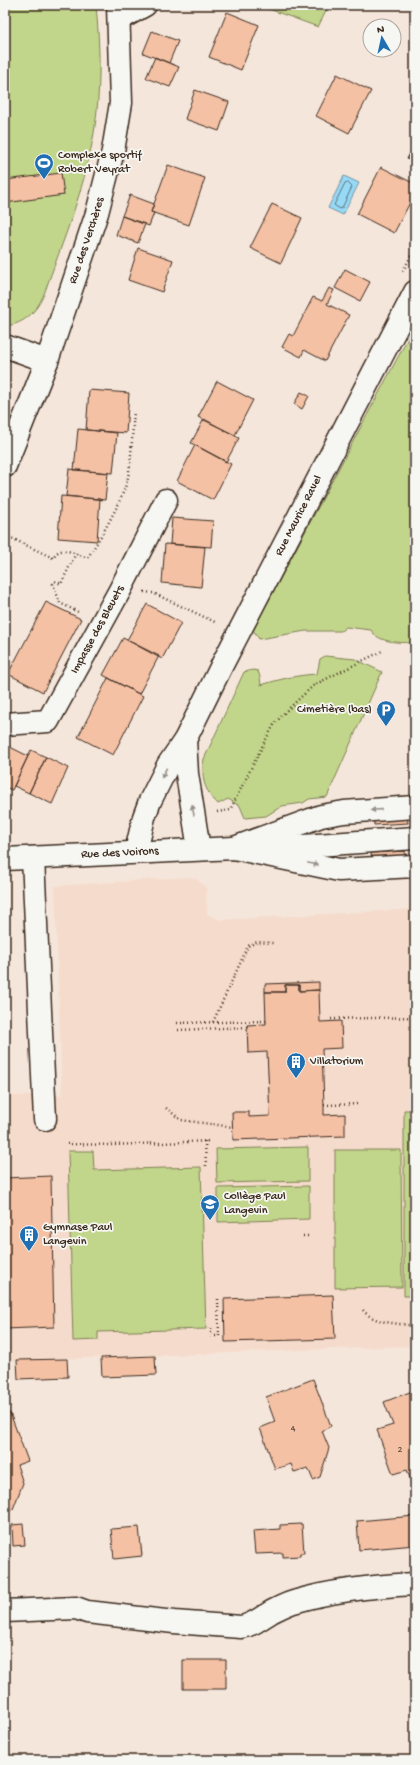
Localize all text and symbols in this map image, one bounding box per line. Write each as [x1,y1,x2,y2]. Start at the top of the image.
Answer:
north arrow [362,18,402,58]
text: N [376,24,385,37]
place label: Complexe sportif Robert Veyrat [58,149,143,177]
sports icon: Complexe sportif Robert Veyrat [33,152,55,180]
street label: Rue des Verchères [67,195,108,286]
street label: Rue Maurice Ravel [273,473,326,558]
street label: Impasse des Bleuets [68,583,128,677]
parking icon: Cimetière (bas) [375,699,397,727]
place label: Cimetière (bas) [297,703,372,717]
one-way arrow [161,767,167,779]
one-way arrow [190,804,196,816]
one-way arrow [370,806,382,813]
street label: Rue des Voirons [81,845,160,862]
one-way arrow [307,861,319,867]
building icon: Villatorium [285,1051,307,1079]
place label: Villatorium [309,1055,364,1069]
place label: Collège Paul Langevin [224,1190,286,1218]
school or university icon: Collège Paul Langevin [199,1193,221,1221]
place label: Gymnase Paul Langevin [43,1221,113,1249]
building icon: Gymnase Paul Langevin [18,1224,40,1252]
house number: 4 [291,1423,296,1435]
house number: 2 [398,1444,403,1456]

